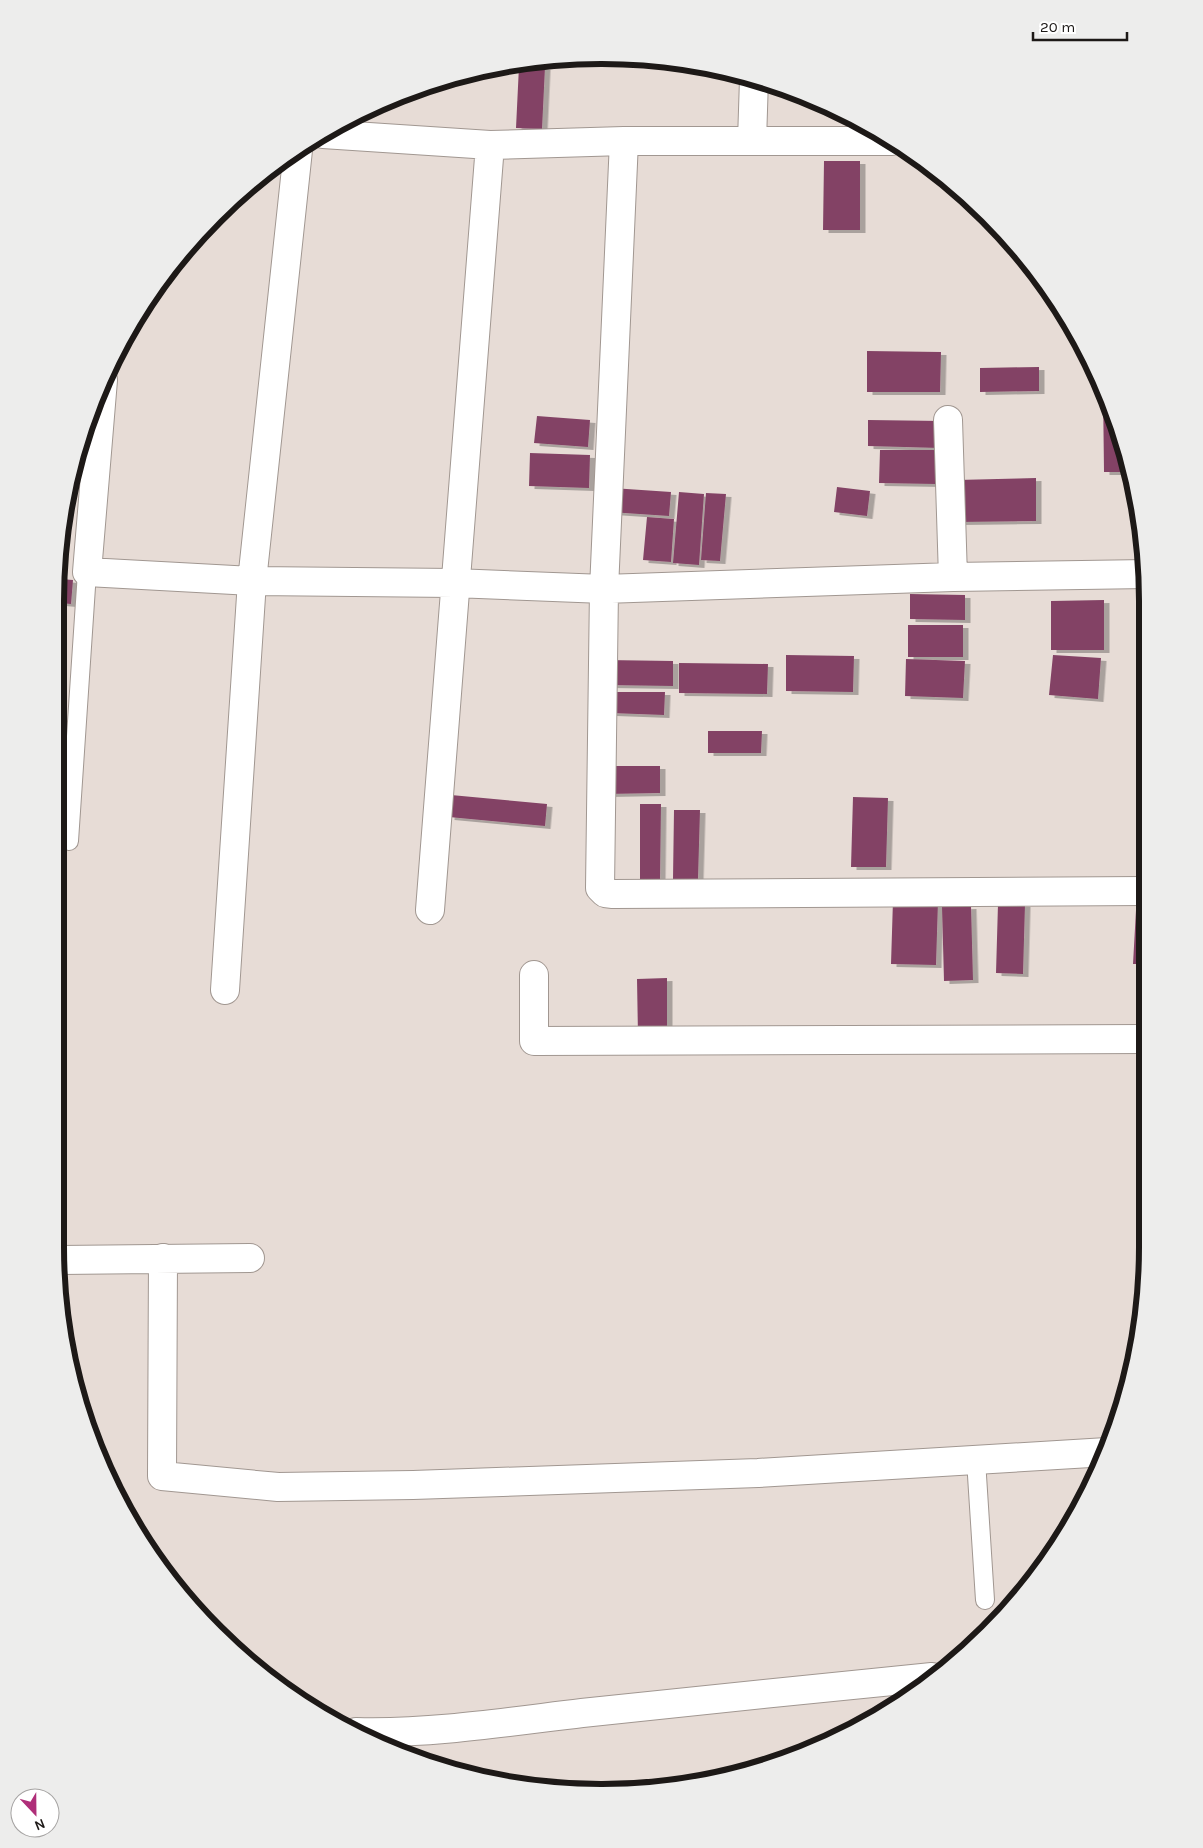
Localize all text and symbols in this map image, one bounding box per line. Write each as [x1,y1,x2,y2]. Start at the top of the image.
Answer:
scale bar [1033,10,1127,42]
text: 20 m [1040,18,1075,36]
north arrow [10,1788,60,1838]
text: N [32,1815,48,1834]

